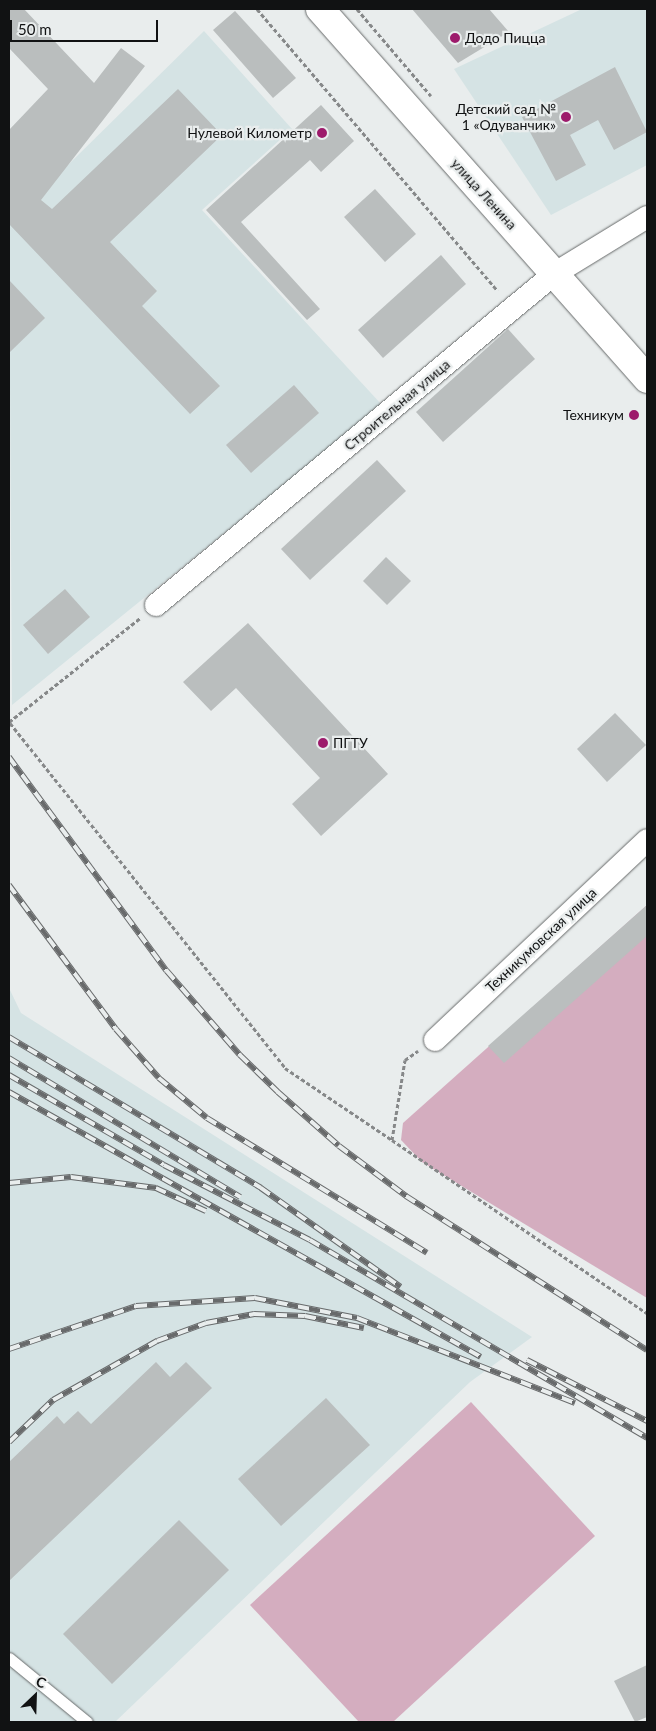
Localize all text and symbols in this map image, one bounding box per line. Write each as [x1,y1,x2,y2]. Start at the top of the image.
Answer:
scale bar [12,10,160,42]
text: 50 m [18,20,52,38]
place label: Додо Пицца [465,30,545,46]
marker: Додо Пицца [449,32,461,44]
place label: Детский сад № 1 «Одуванчик» [456,101,556,134]
marker: Детский сад № 1 «Одуванчик» [560,111,572,123]
place label: Нулевой Километр [187,125,312,141]
marker: Нулевой Километр [316,127,328,139]
street label: улица Ленина [448,155,520,233]
street label: Строительная улица [341,356,453,454]
place label: Техникум [563,407,624,423]
marker: Техникум [628,409,640,421]
place label: ПГТУ [333,735,368,751]
marker: ПГТУ [317,737,329,749]
street label: Техникумовская улица [482,884,600,996]
north arrow [10,1671,60,1721]
text: С [34,1672,49,1691]

